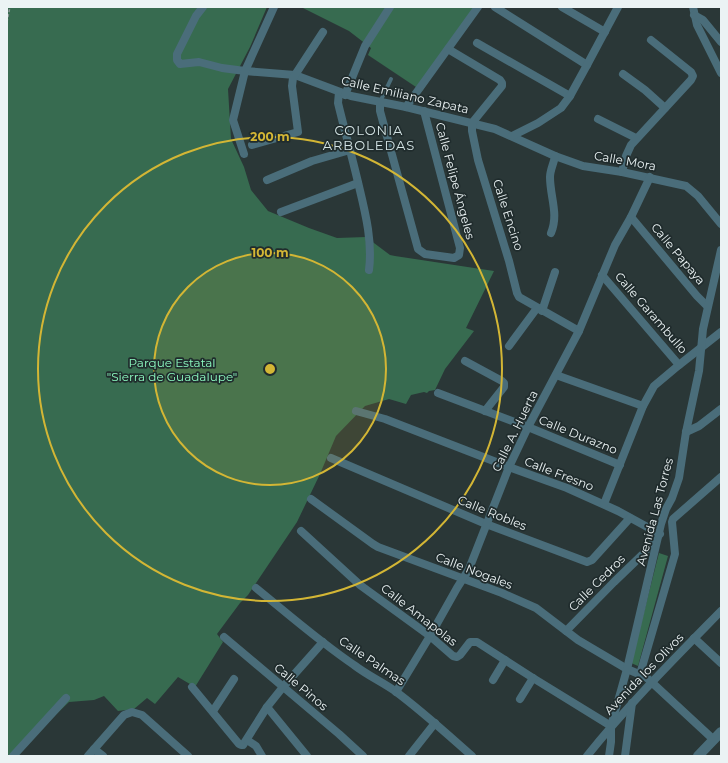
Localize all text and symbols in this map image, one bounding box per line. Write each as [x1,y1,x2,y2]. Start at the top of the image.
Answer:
street label: Calle Emiliano Zapata [340,73,470,116]
street label: Calle Felipe Ángeles [433,121,478,241]
district label: COLONIA ARBOLEDAS [323,122,415,153]
text: 200 m [250,129,290,144]
street label: Calle Mora [593,148,657,173]
street label: Calle Encino [490,177,527,252]
street label: Calle Papaya [648,220,709,288]
text: 100 m [252,245,288,260]
street label: Calle Garambullo [612,269,691,356]
park label: Parque Estatal "Sierra de Guadalupe" [107,355,237,384]
centre of rings [263,362,277,376]
street label: Calle A. Huerta [488,388,541,474]
street label: Calle Durazno [537,412,620,457]
street label: Calle Fresno [522,453,596,494]
street label: Avenida Las Torres [633,456,676,567]
street label: Calle Robles [456,492,529,533]
street label: Calle Nogales [434,549,515,592]
street label: Calle Cedros [565,551,628,614]
street label: Calle Amapolas [378,580,461,649]
street label: Avenida los Olivos [601,630,686,718]
street label: Calle Palmas [336,633,408,688]
street label: Calle Pinos [271,660,331,714]

